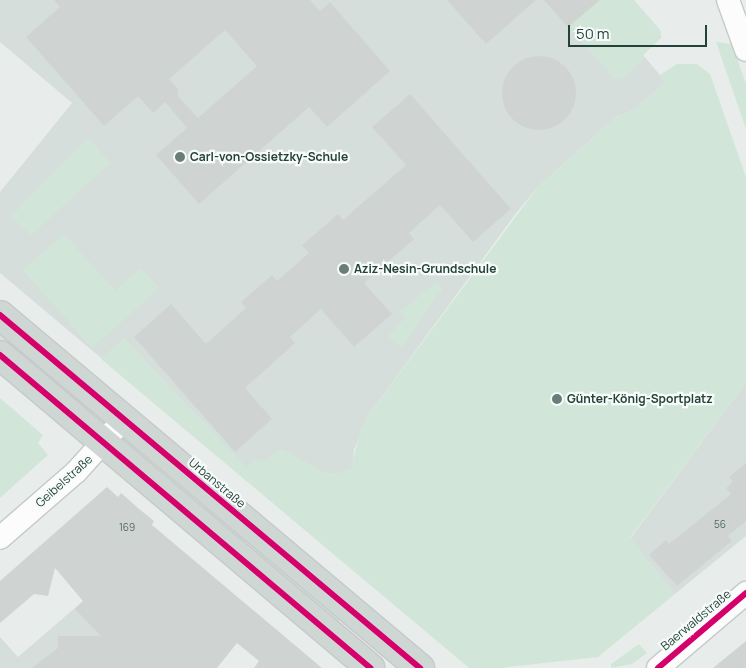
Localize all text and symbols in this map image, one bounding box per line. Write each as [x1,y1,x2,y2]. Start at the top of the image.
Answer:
scale bar [571,15,710,47]
text: 50 m [576,23,610,44]
place label: Carl-von-Ossietzky-Schule [190,150,348,164]
marker: Carl-von-Ossietzky-Schule [174,151,186,163]
place label: Aziz-Nesin-Grundschule [354,262,496,276]
marker: Aziz-Nesin-Grundschule [338,263,350,275]
place label: Günter-König-Sportplatz [567,392,713,406]
marker: Günter-König-Sportplatz [551,393,563,405]
street label: Geibelstraße [33,452,95,510]
street label: Urbanstraße [186,455,248,511]
house number: 56 [714,519,726,531]
house number: 169 [119,522,135,534]
street label: Baerwaldstraße [658,587,734,653]

